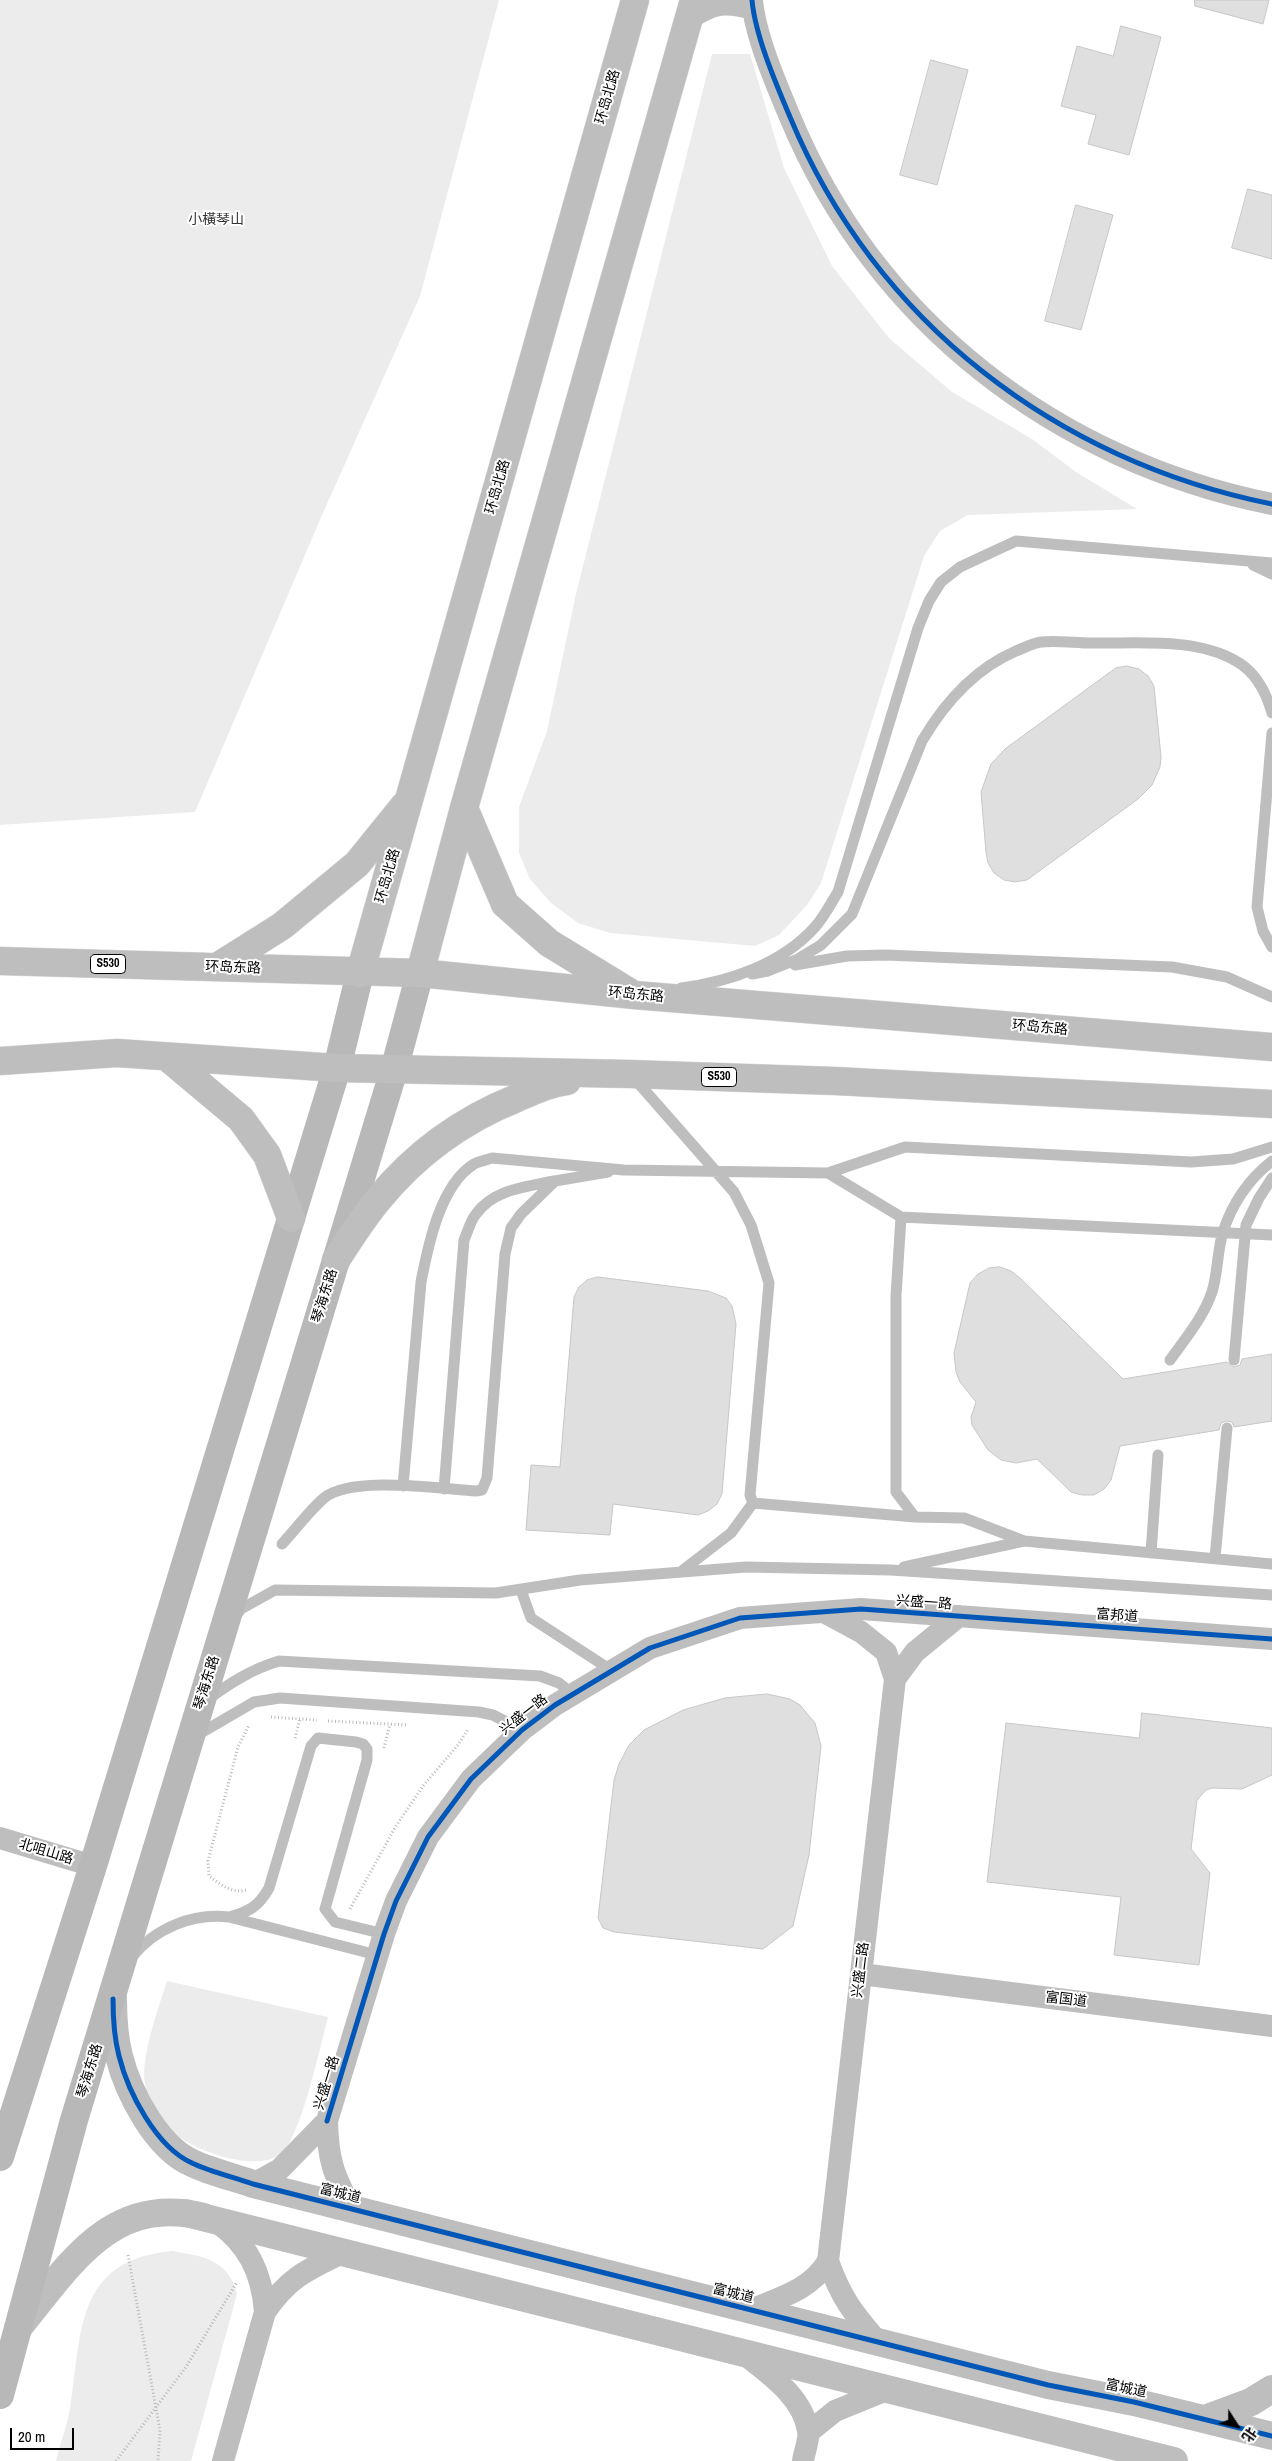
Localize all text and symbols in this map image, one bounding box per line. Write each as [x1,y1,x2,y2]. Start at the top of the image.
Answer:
street label: 环岛北路 [592,68,624,126]
park label: 小橫琴山 [188,212,244,228]
street label: 环岛北路 [482,458,514,516]
street label: 环岛北路 [372,847,404,905]
road number: S530 [90,954,126,974]
street label: 环岛东路 [205,959,261,977]
street label: 环岛东路 [607,984,665,1006]
street label: 环岛东路 [1011,1017,1069,1039]
road number: S530 [702,1068,736,1086]
street label: 琴海东路 [309,1267,341,1325]
street label: 兴盛一路 [895,1593,953,1613]
street label: 富邦道 [1095,1606,1139,1626]
street label: 琴海东路 [191,1654,223,1712]
street label: 兴盛一路 [497,1691,551,1739]
street label: 北咀山路 [17,1836,75,1868]
street label: 兴盛二路 [849,1941,873,1999]
street label: 富国道 [1044,1989,1088,2011]
street label: 琴海东路 [74,2042,106,2100]
street label: 兴盛一路 [311,2054,343,2112]
street label: 富城道 [318,2181,362,2207]
street label: 富城道 [711,2281,755,2307]
street label: 富城道 [1104,2376,1148,2402]
north arrow [1212,2401,1262,2451]
scale bar [12,2418,76,2450]
text: 北 [1238,2424,1261,2446]
text: 20 m [18,2426,45,2447]

